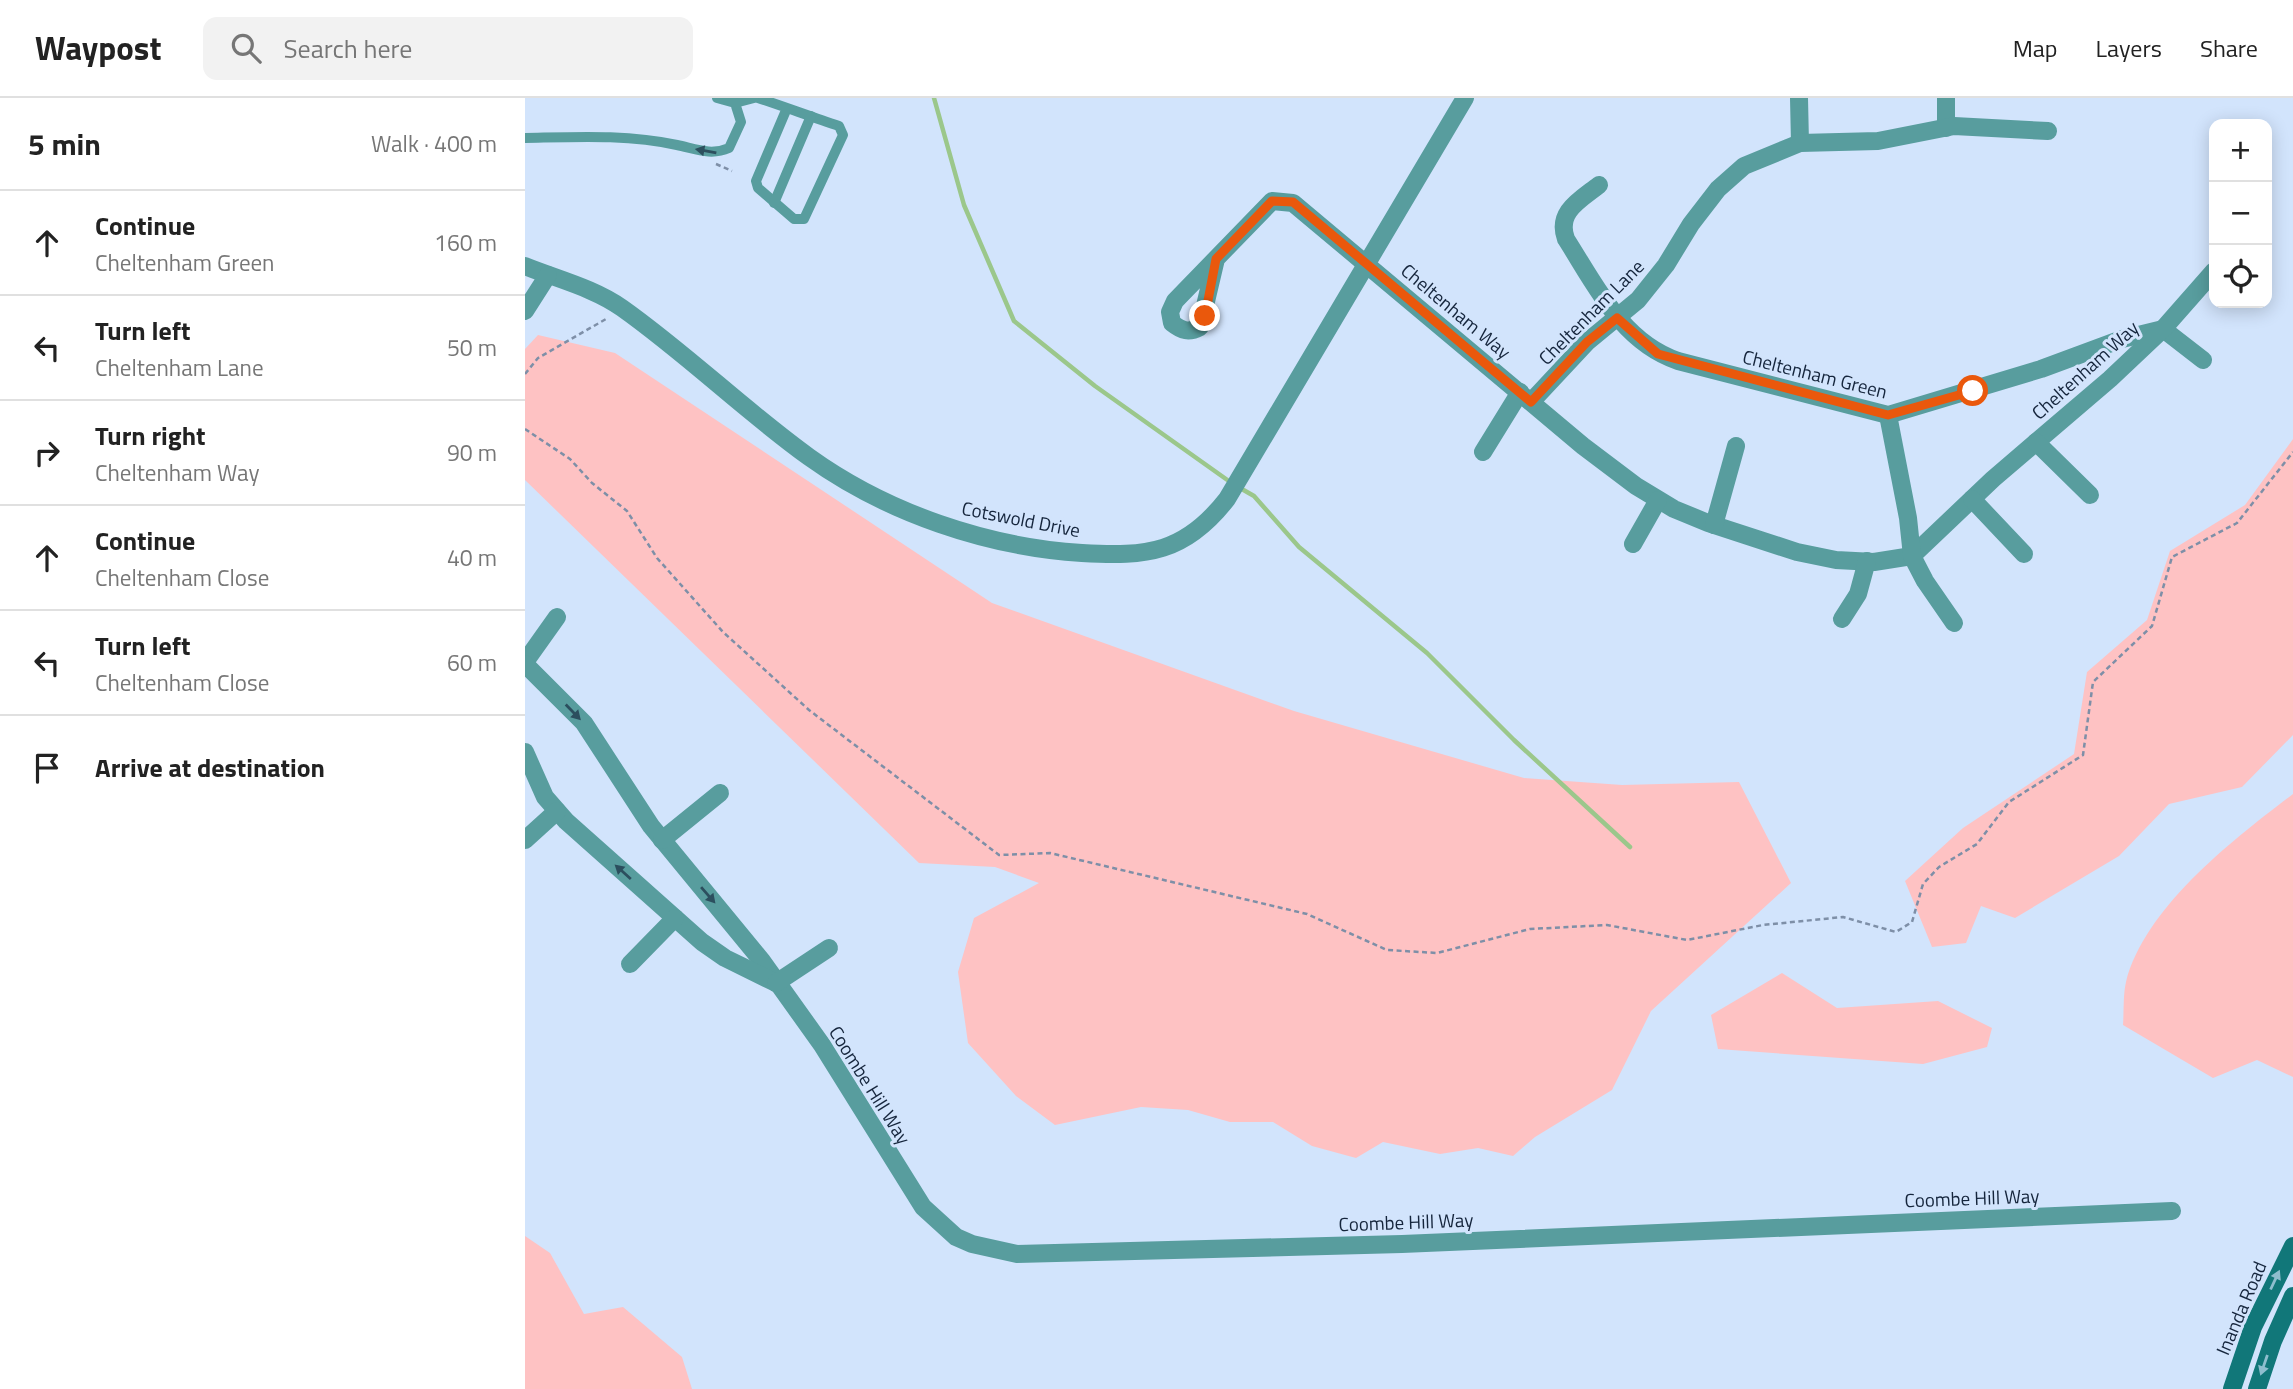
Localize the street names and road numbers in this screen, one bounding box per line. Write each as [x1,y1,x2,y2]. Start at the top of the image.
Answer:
street label: Cheltenham Lane [1531,252,1650,371]
street label: Cheltenham Way [1395,256,1518,365]
street label: Cheltenham Way [2024,313,2145,426]
street label: Cheltenham Green [1740,342,1891,406]
street label: Cotswold Drive [959,493,1083,544]
street label: Coombe Hill Way [822,1020,918,1150]
street label: Coombe Hill Way [1904,1181,2040,1214]
street label: Coombe Hill Way [1338,1205,1474,1238]
street label: Inanda Road [2208,1256,2273,1359]

